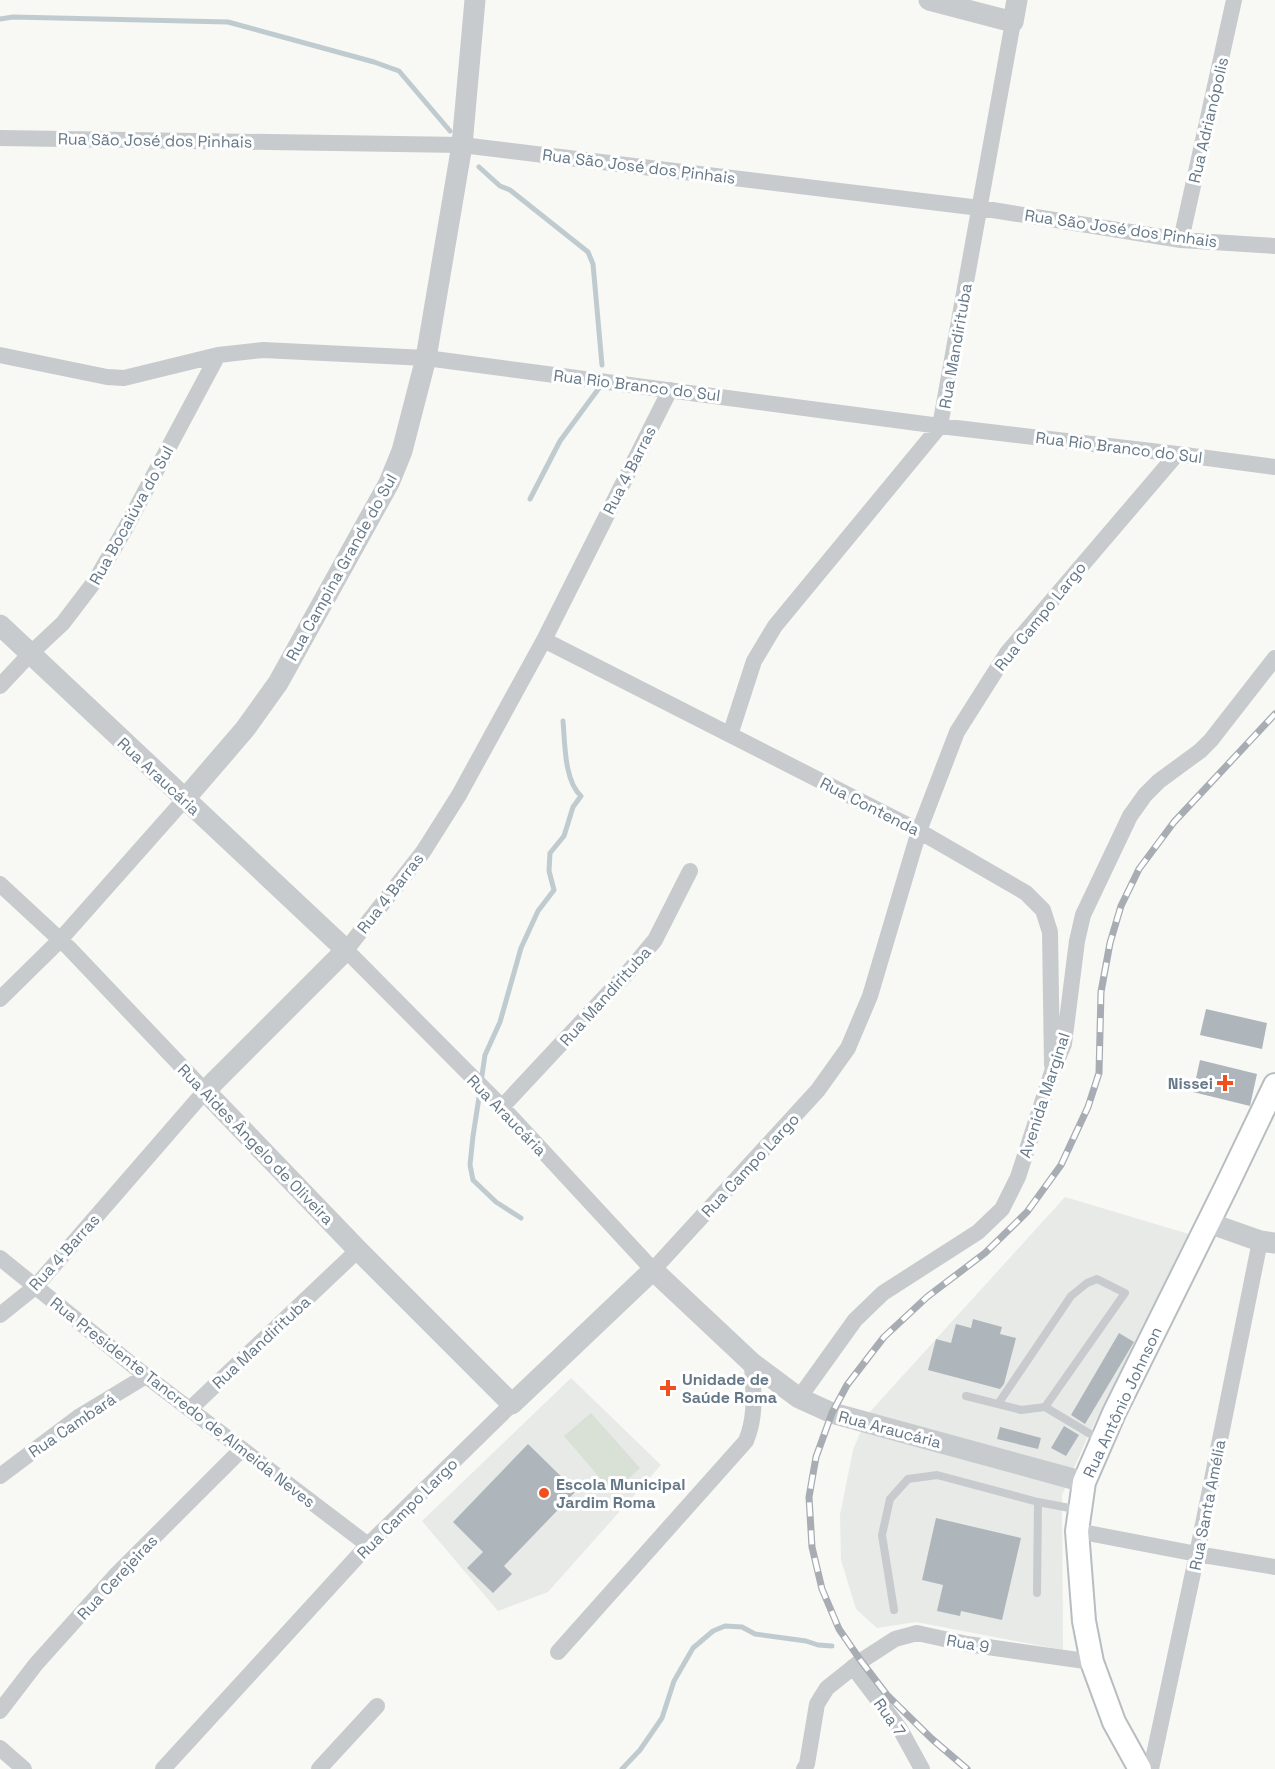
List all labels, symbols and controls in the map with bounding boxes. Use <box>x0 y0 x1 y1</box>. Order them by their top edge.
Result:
street label: Rua Adrianópolis <box>1184 55 1233 185</box>
street label: Rua São José dos Pinhais <box>58 128 252 153</box>
street label: Rua São José dos Pinhais <box>541 144 737 189</box>
street label: Rua São José dos Pinhais <box>1023 205 1219 252</box>
street label: Rua Mandirituba <box>934 282 977 410</box>
street label: Rua Rio Branco do Sul <box>552 365 722 406</box>
street label: Rua 4 Barras <box>598 422 661 518</box>
street label: Rua Rio Branco do Sul <box>1034 427 1204 468</box>
street label: Rua Bocaiúva do Sul <box>85 442 178 588</box>
street label: Rua Campina Grande do Sul <box>281 470 402 665</box>
street label: Rua Campo Largo <box>990 557 1091 675</box>
street label: Rua Araucária <box>113 733 204 820</box>
street label: Rua Contenda <box>817 772 923 841</box>
street label: Rua 4 Barras <box>352 849 428 938</box>
street label: Rua Mandirituba <box>555 942 656 1051</box>
street label: Avenida Marginal <box>1014 1030 1075 1161</box>
street label: Rua Aides Ângelo de Oliveira <box>173 1059 338 1229</box>
street label: Rua Araucária <box>462 1070 551 1161</box>
place label: Nissei <box>1168 1073 1213 1094</box>
marker: Nissei <box>1218 1076 1232 1090</box>
street label: Rua Campo Largo <box>697 1109 804 1222</box>
street label: Rua 4 Barras <box>24 1209 104 1295</box>
street label: Rua Mandirituba <box>208 1291 315 1393</box>
street label: Rua Presidente Tancredo de Almeida Neves <box>46 1292 319 1512</box>
street label: Rua Antônio Johnson <box>1078 1323 1167 1481</box>
place label: Unidade de Saúde Roma <box>682 1369 777 1408</box>
marker: Unidade de Saúde Roma <box>659 1379 677 1397</box>
street label: Rua Cambará <box>25 1388 120 1462</box>
street label: Rua Araucária <box>836 1406 944 1453</box>
street label: Rua Santa Amélia <box>1185 1438 1230 1572</box>
street label: Rua Campo Largo <box>352 1453 462 1563</box>
place label: Escola Municipal Jardim Roma <box>556 1474 685 1513</box>
marker: Escola Municipal Jardim Roma <box>537 1486 551 1500</box>
street label: Rua Cerejeiras <box>73 1530 162 1624</box>
street label: Rua 9 <box>945 1629 991 1658</box>
street label: Rua 7 <box>869 1694 910 1741</box>

